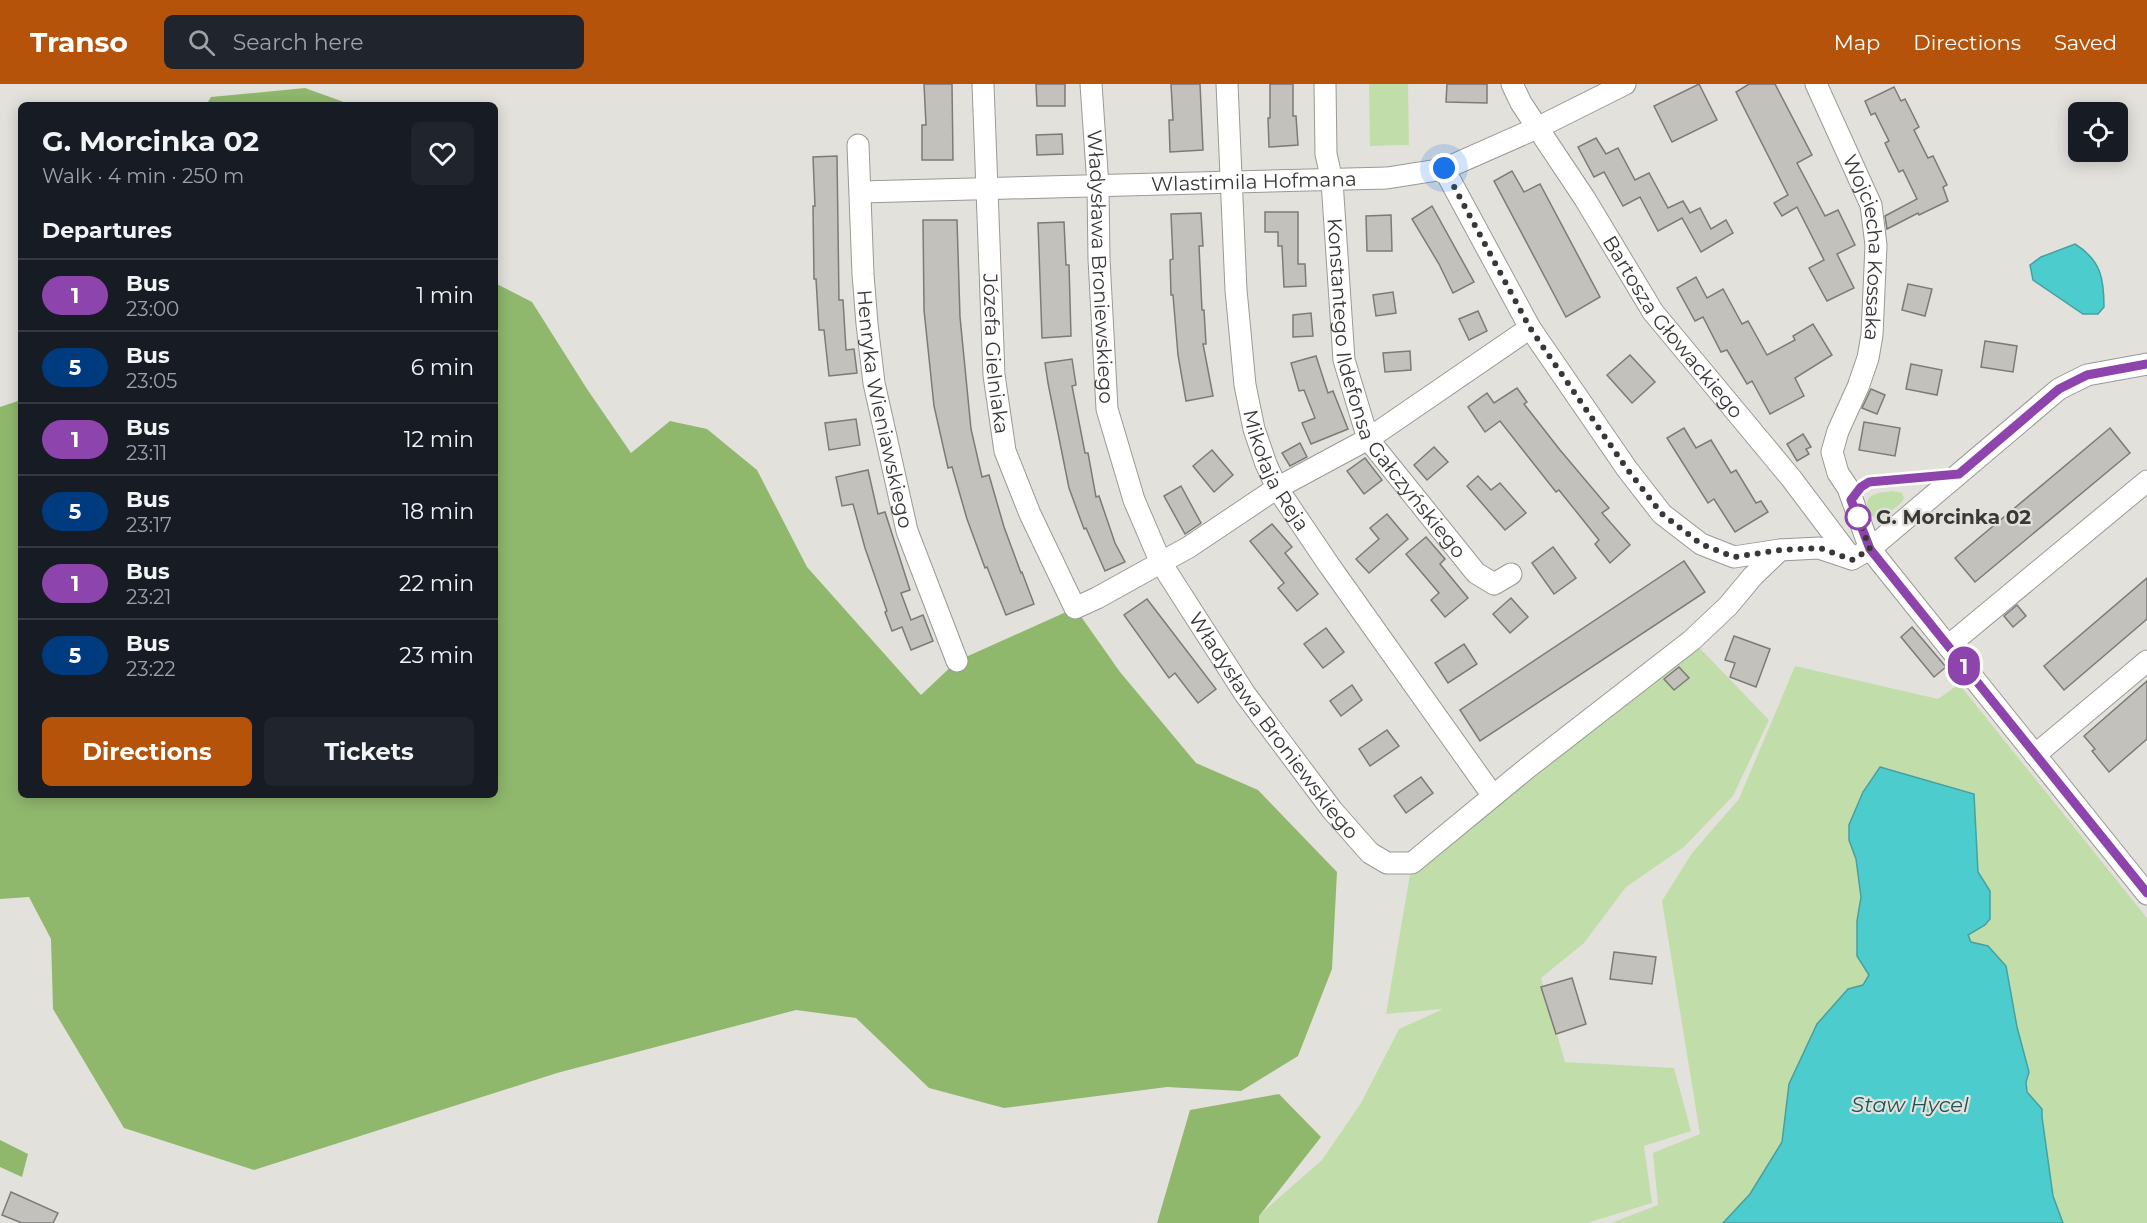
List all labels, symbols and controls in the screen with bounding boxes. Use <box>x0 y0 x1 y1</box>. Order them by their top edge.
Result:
search box <box>164 15 584 69</box>
text: Transo <box>30 25 128 59</box>
icon: search <box>185 26 218 59</box>
text: Search here <box>233 29 364 56</box>
text: Map <box>1834 30 1880 55</box>
text: Directions <box>1913 30 2021 55</box>
text: Saved <box>2054 30 2117 55</box>
map controls <box>2068 102 2128 162</box>
button: locate <box>2068 102 2128 162</box>
button: heart <box>411 122 474 185</box>
text: G. Morcinka 02 <box>42 124 259 158</box>
street label: Władysława Broniewskiego <box>1082 129 1119 404</box>
street label: Wojciecha Kossaka <box>1838 151 1888 343</box>
your location <box>1429 153 1459 183</box>
text: Walk · 4 min · 250 m <box>42 164 244 188</box>
street label: Wlastimila Hofmana <box>1151 167 1357 196</box>
text: Departures <box>42 217 172 244</box>
street label: Konstantego Ildefonsa Gałczyńskiego <box>1323 217 1471 563</box>
street label: Bartosza Głowackiego <box>1598 231 1748 423</box>
text: Bus <box>126 270 170 297</box>
street label: Józefa Gielniaka <box>978 272 1014 435</box>
text: 1 min <box>416 282 474 309</box>
text: 1 <box>71 283 79 308</box>
street label: Henryka Wieniawskiego <box>852 289 918 531</box>
text: 23:00 <box>126 297 179 321</box>
text: Bus <box>126 342 170 369</box>
text: 6 min <box>411 354 474 381</box>
text: 5 <box>69 355 81 380</box>
text: 23:05 <box>126 369 177 393</box>
street label: Mikołaja Reja <box>1238 407 1314 535</box>
text: Bus <box>126 414 170 441</box>
text: 12 min <box>404 426 474 453</box>
text: 1 <box>71 427 79 452</box>
text: 23:11 <box>126 441 167 465</box>
text: Bus <box>126 486 170 513</box>
text: 18 min <box>402 498 474 525</box>
text: 5 <box>69 499 81 524</box>
marker: G. Morcinka 02 <box>1845 504 1871 530</box>
place label: G. Morcinka 02 <box>1876 505 2031 529</box>
text: 23:17 <box>126 513 172 537</box>
text: Bus <box>126 558 170 585</box>
text: 22 min <box>399 570 474 597</box>
text: 1 <box>71 571 79 596</box>
text: 23:21 <box>126 585 171 609</box>
street label: Władysława Broniewskiego <box>1184 608 1364 844</box>
text: Bus <box>126 630 170 657</box>
text: 23 min <box>399 642 474 669</box>
text: 5 <box>69 643 81 668</box>
line badge: 1 <box>1944 646 1984 686</box>
text: 1 <box>1960 654 1968 679</box>
text: 23:22 <box>126 657 176 681</box>
button: Directions <box>42 717 252 786</box>
button: Tickets <box>264 717 474 786</box>
water label: Staw Hycel <box>1851 1092 1969 1117</box>

